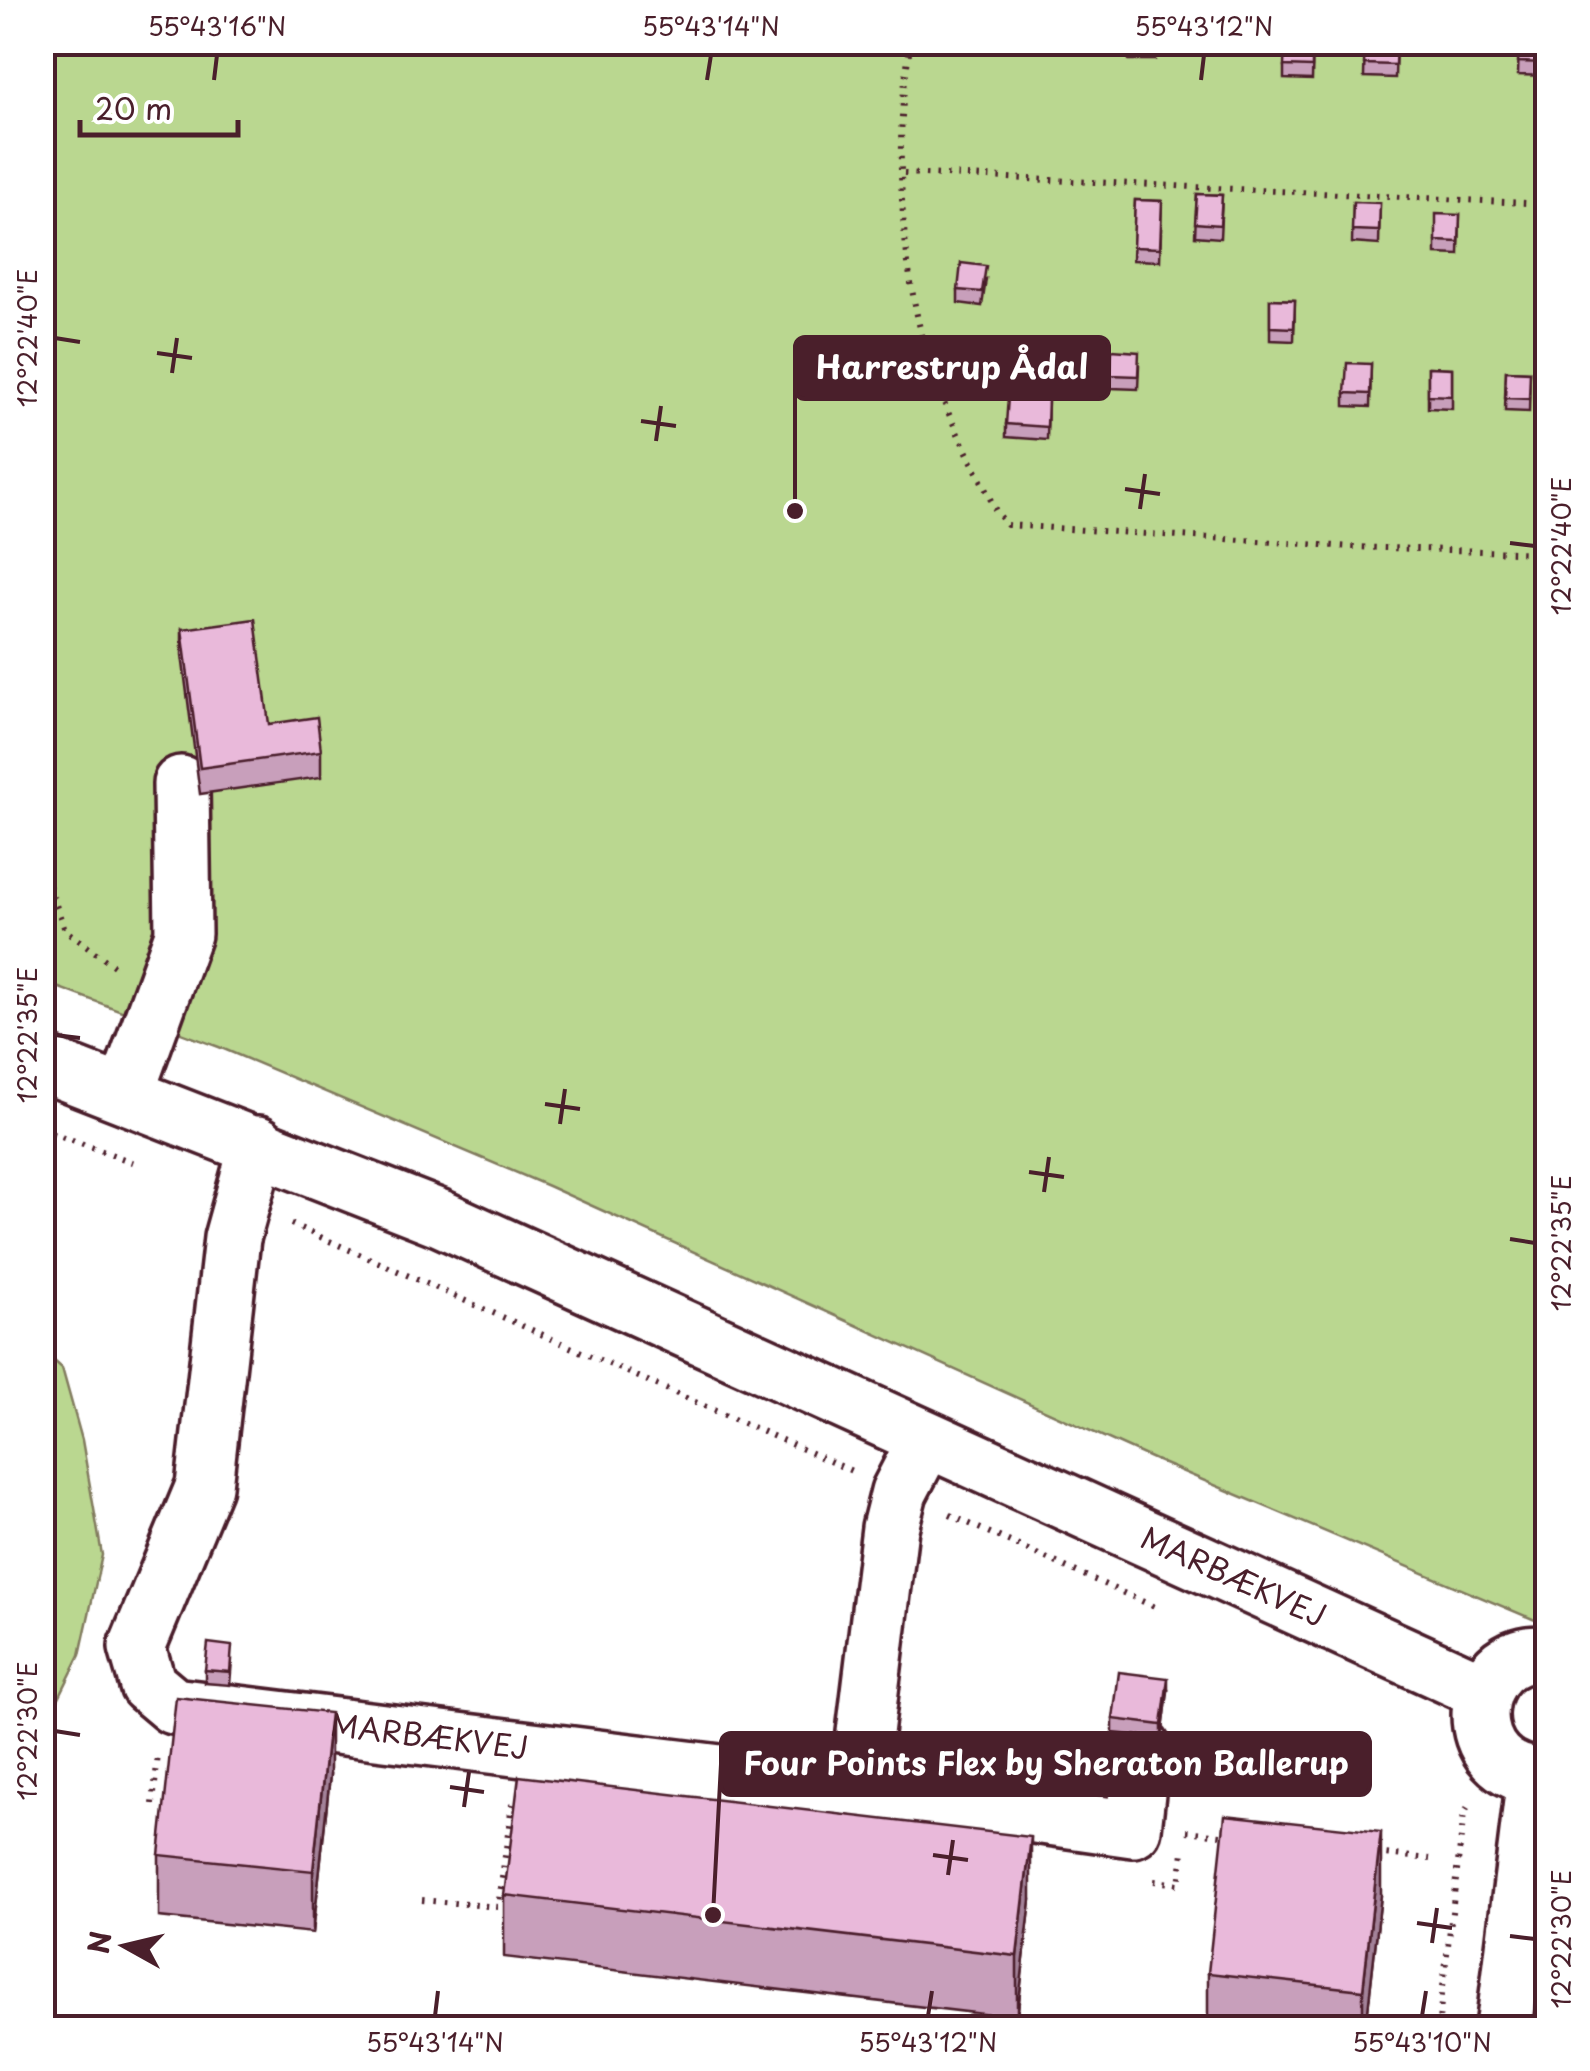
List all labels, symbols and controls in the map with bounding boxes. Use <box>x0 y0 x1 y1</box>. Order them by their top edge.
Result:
text: 55°43'16"N <box>148 7 286 45</box>
text: 55°43'14"N <box>642 7 780 45</box>
text: 55°43'12"N <box>1135 7 1273 45</box>
scale bar <box>80 75 238 137</box>
text: 20 m <box>95 85 172 130</box>
text: 12°22'40"E <box>8 269 46 407</box>
callout: Harrestrup Ådal <box>795 337 1109 399</box>
text: Harrestrup Ådal <box>816 342 1088 390</box>
text: 12°22'40"E <box>1542 477 1580 615</box>
text: 12°22'35"E <box>8 967 46 1103</box>
text: 12°22'35"E <box>1542 1175 1580 1311</box>
street label: MARBÆKVEJ <box>1134 1514 1334 1637</box>
text: 12°22'30"E <box>8 1661 46 1801</box>
street label: MARBÆKVEJ <box>328 1701 531 1769</box>
callout: Four Points Flex by Sheraton Ballerup <box>721 1733 1370 1795</box>
text: Four Points Flex by Sheraton Ballerup <box>743 1738 1349 1786</box>
text: 12°22'30"E <box>1542 1869 1580 2009</box>
north arrow <box>75 1896 175 1996</box>
text: N <box>76 1928 122 1956</box>
text: 55°43'14"N <box>366 2023 504 2061</box>
text: 55°43'12"N <box>859 2023 997 2061</box>
text: 55°43'10"N <box>1352 2023 1492 2061</box>

